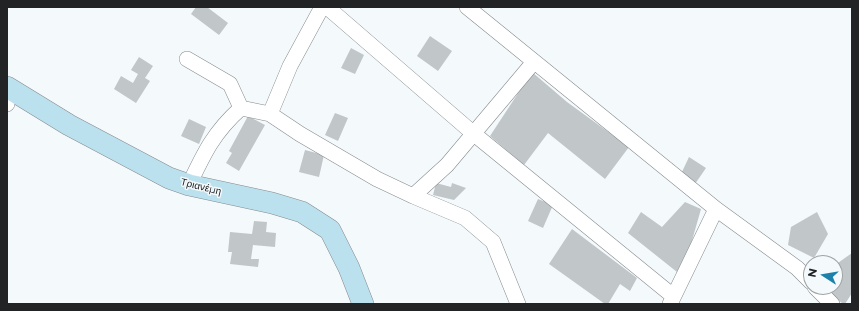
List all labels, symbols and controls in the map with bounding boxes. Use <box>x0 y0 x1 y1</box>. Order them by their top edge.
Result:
street label: Τριανέμη <box>179 176 223 198</box>
north arrow <box>803 255 843 295</box>
text: N <box>804 267 820 279</box>

